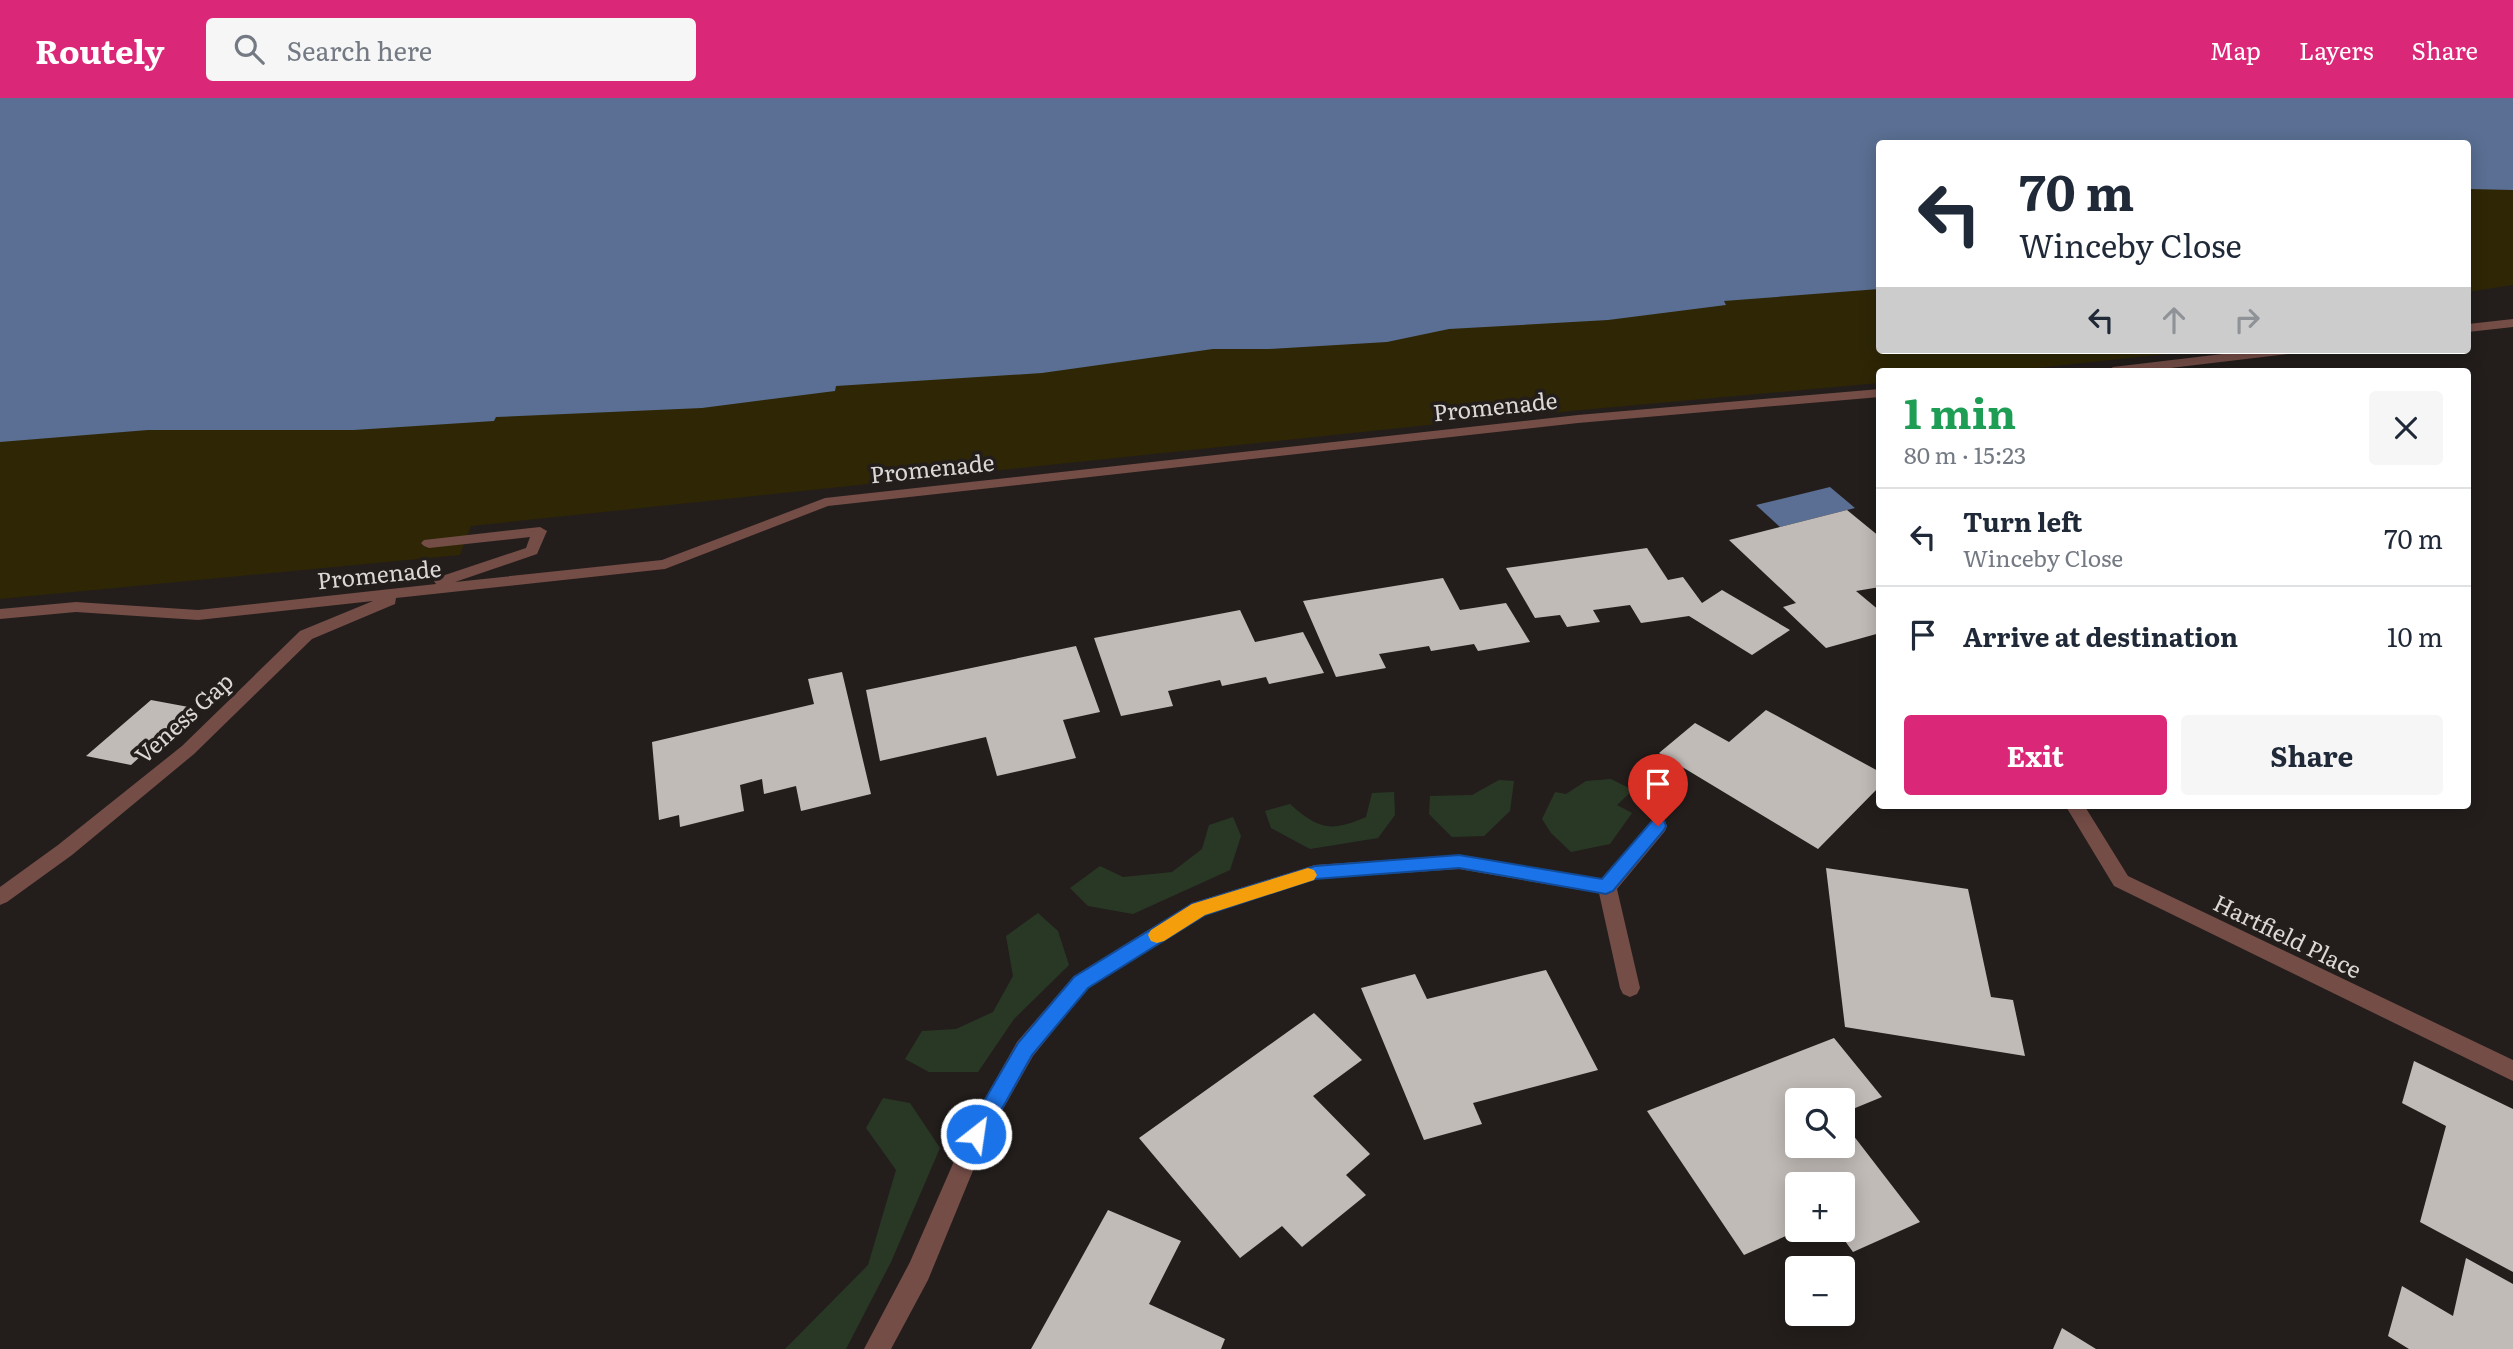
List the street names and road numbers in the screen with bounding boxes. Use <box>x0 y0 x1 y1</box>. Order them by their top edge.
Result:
street label: Promenade <box>1431 382 1559 428</box>
street label: Promenade <box>868 444 996 490</box>
street label: Promenade <box>315 550 443 596</box>
street label: Veness Gap <box>126 664 240 770</box>
street label: Hartfield Place <box>2208 884 2368 986</box>

